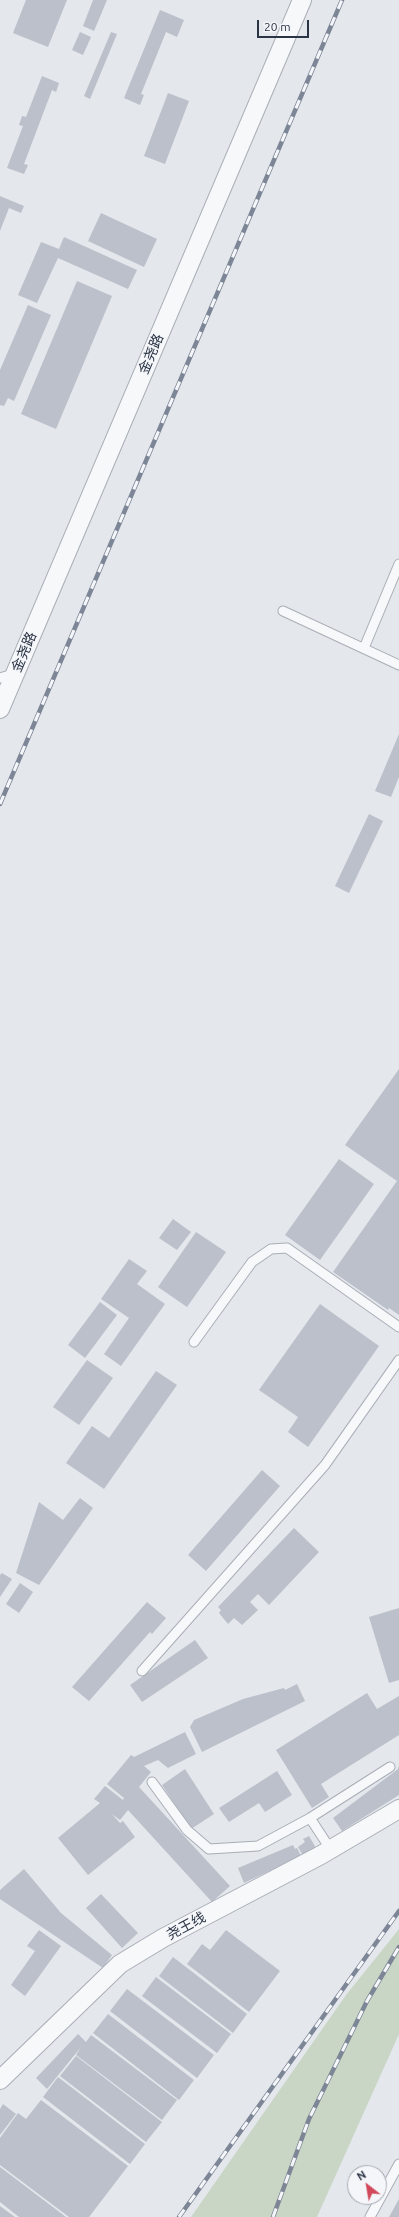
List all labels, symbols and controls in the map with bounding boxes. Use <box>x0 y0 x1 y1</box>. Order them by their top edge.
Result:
scale bar <box>259 12 311 38</box>
text: 20 m <box>264 20 291 33</box>
street label: 金尧路 <box>135 331 167 377</box>
street label: 金尧路 <box>8 629 40 675</box>
street label: 尧王线 <box>164 1909 208 1943</box>
north arrow <box>347 2165 387 2205</box>
text: N <box>355 2168 368 2183</box>

